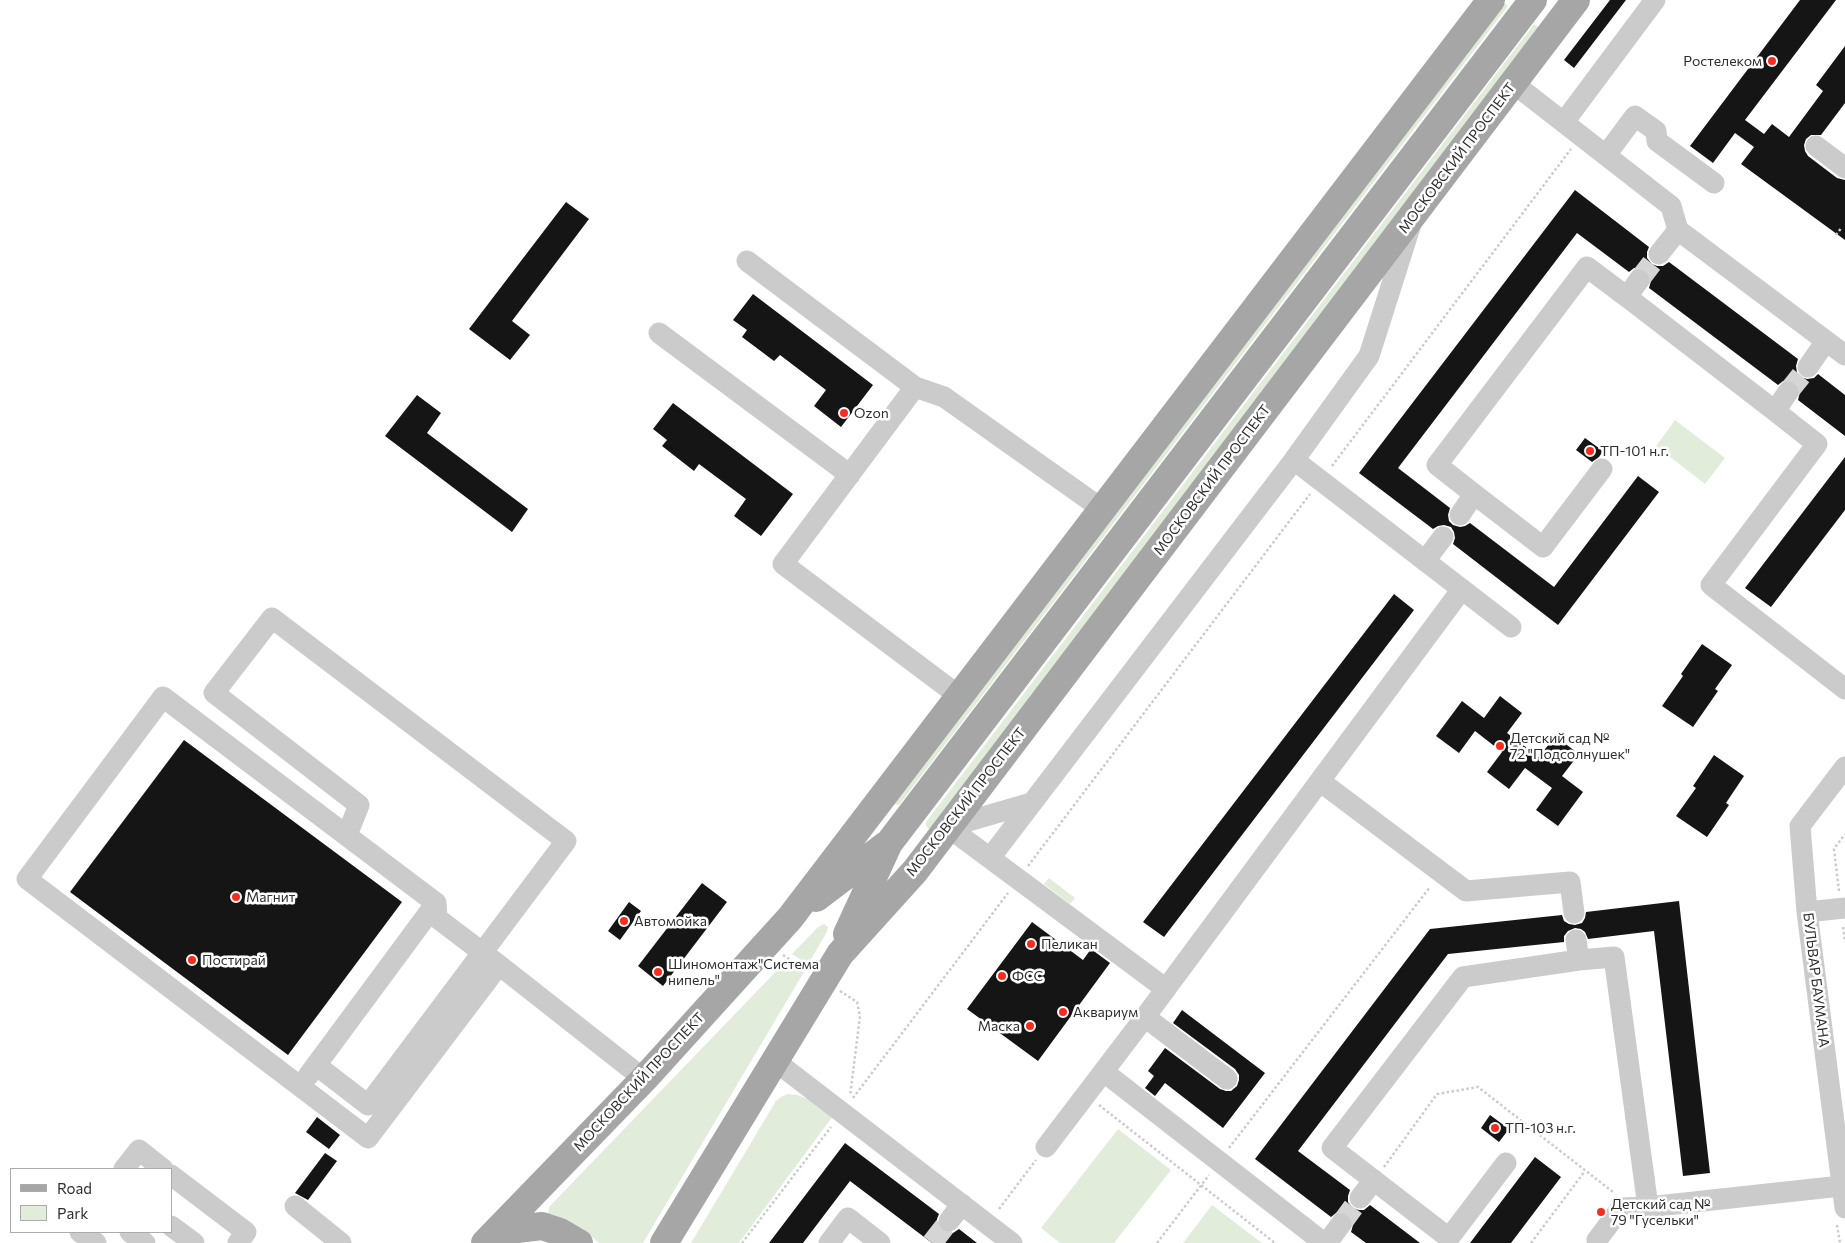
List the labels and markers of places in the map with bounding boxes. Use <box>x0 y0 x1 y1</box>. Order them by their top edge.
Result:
place label: Ростелеком <box>1683 53 1762 69</box>
marker: Ростелеком <box>1766 55 1778 67</box>
place label: Ozon <box>854 405 889 421</box>
marker: Ozon <box>838 407 850 419</box>
place label: ТП-101 н.г. <box>1600 443 1669 459</box>
marker: ТП-101 н.г. <box>1584 445 1596 457</box>
place label: Детский сад № 72 "Подсолнушек" <box>1510 730 1630 762</box>
marker: Детский сад № 72 "Подсолнушек" <box>1494 740 1506 752</box>
place label: Магнит <box>246 889 295 905</box>
marker: Магнит <box>230 891 242 903</box>
place label: Автомойка <box>634 913 707 929</box>
marker: Автомойка <box>618 915 630 927</box>
place label: Пеликан <box>1041 936 1098 952</box>
marker: Пеликан <box>1025 938 1037 950</box>
place label: Постирай <box>202 952 266 968</box>
marker: Постирай <box>186 954 198 966</box>
place label: Шиномонтаж"Система нипель" <box>668 956 819 989</box>
marker: Шиномонтаж"Система нипель" <box>652 966 664 978</box>
place label: ФСС <box>1012 968 1043 984</box>
marker: ФСС <box>996 970 1008 982</box>
place label: Аквариум <box>1073 1004 1138 1020</box>
marker: Аквариум <box>1057 1006 1069 1018</box>
place label: Маска <box>978 1018 1020 1034</box>
marker: Маска <box>1024 1020 1036 1032</box>
place label: ТП-103 н.г. <box>1505 1120 1576 1136</box>
marker: ТП-103 н.г. <box>1489 1122 1501 1134</box>
place label: Детский сад № 79 "Гусельки" <box>1611 1196 1710 1228</box>
marker: Детский сад № 79 "Гусельки" <box>1595 1206 1607 1218</box>

